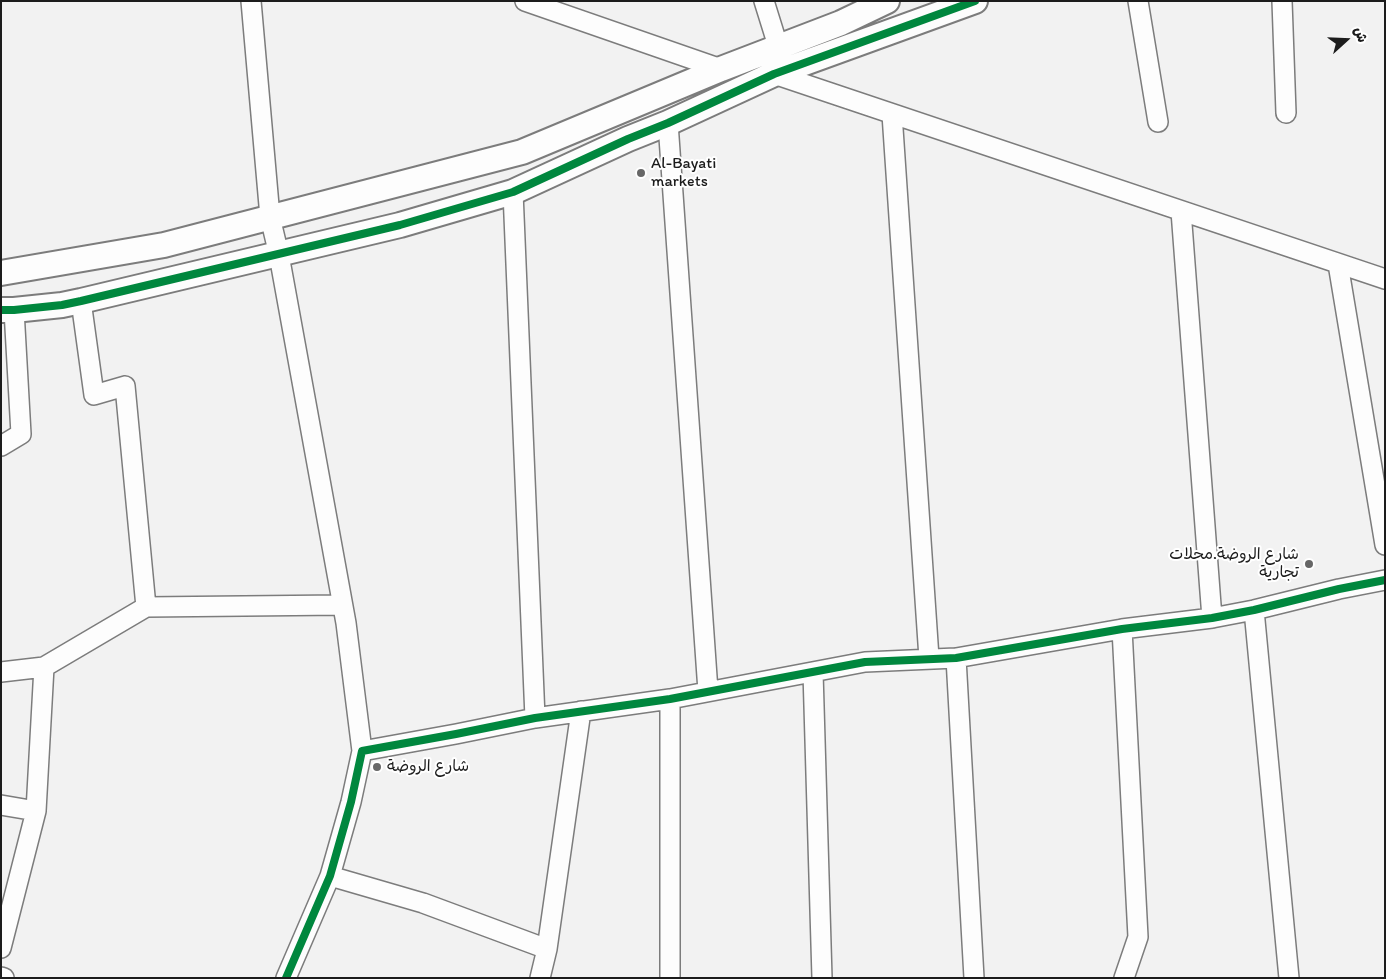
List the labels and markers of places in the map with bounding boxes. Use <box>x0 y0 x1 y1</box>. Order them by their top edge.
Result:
place label: Al-Bayati markets <box>651 154 716 192</box>
marker: Al-Bayati markets <box>635 167 647 179</box>
place label: شارع الروضة.محلات تجارية <box>1169 545 1299 583</box>
marker: شارع الروضة.محلات تجارية <box>1303 558 1315 570</box>
place label: شارع الروضة <box>387 757 469 777</box>
marker: شارع الروضة <box>371 761 383 773</box>

